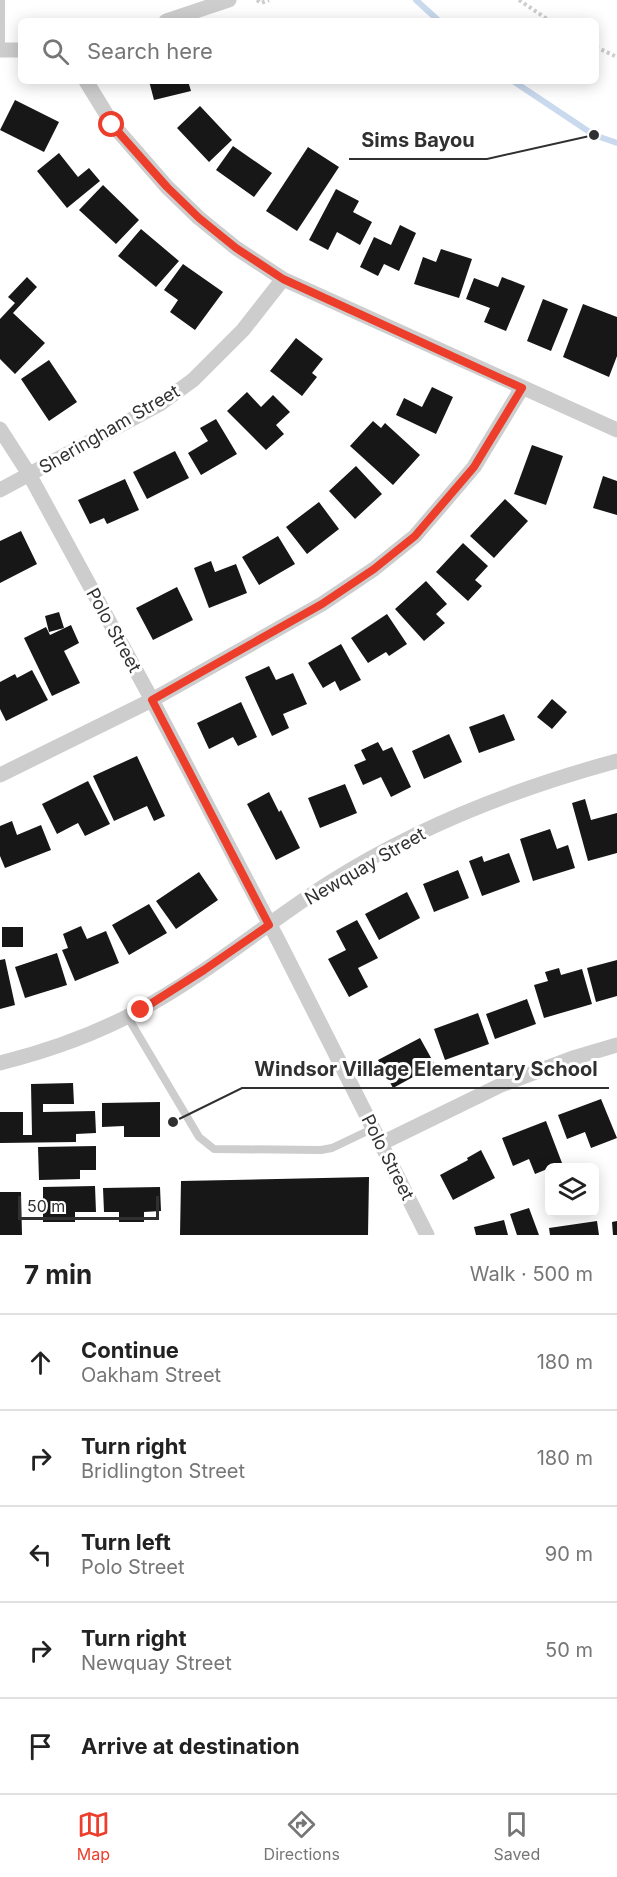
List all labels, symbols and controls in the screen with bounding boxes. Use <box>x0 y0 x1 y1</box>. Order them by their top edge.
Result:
search box <box>18 18 599 84</box>
icon: search <box>39 35 72 68</box>
text: Search here <box>87 38 213 64</box>
route start <box>98 111 124 137</box>
callout: Sims Bayou <box>349 121 487 159</box>
text: Sims Bayou <box>361 128 475 152</box>
street label: Sheringham Street <box>35 380 183 478</box>
street label: Polo Street <box>82 584 146 676</box>
street label: Newquay Street <box>301 823 429 909</box>
route end <box>127 996 153 1022</box>
callout: Windsor Village Elementary School <box>242 1050 609 1088</box>
text: Windsor Village Elementary School <box>254 1057 598 1081</box>
street label: Polo Street <box>357 1111 419 1203</box>
map controls <box>545 1163 599 1217</box>
button: layers <box>545 1163 599 1217</box>
scale bar <box>18 1193 159 1220</box>
text: 50 m <box>27 1196 65 1216</box>
text: 7 min <box>24 1259 92 1290</box>
text: Walk · 500 m <box>470 1262 593 1286</box>
text: Continue <box>81 1337 179 1363</box>
icon: ahead <box>24 1346 57 1379</box>
text: 180 m <box>537 1350 593 1374</box>
text: Oakham Street <box>81 1363 221 1387</box>
text: Turn right <box>81 1433 187 1459</box>
icon: right <box>24 1442 57 1475</box>
text: 180 m <box>537 1446 593 1470</box>
text: Bridlington Street <box>81 1459 245 1483</box>
text: Turn left <box>81 1529 171 1555</box>
icon: left <box>24 1538 57 1571</box>
text: 90 m <box>545 1542 593 1566</box>
text: Polo Street <box>81 1555 185 1579</box>
text: Turn right <box>81 1625 187 1651</box>
icon: right <box>24 1634 57 1667</box>
text: 50 m <box>545 1638 593 1662</box>
text: Newquay Street <box>81 1651 232 1675</box>
icon: arrive <box>24 1730 57 1763</box>
text: Arrive at destination <box>81 1733 300 1759</box>
tab: Map <box>77 1808 110 1864</box>
tab: Directions <box>264 1808 340 1864</box>
tab: Saved <box>493 1808 540 1864</box>

